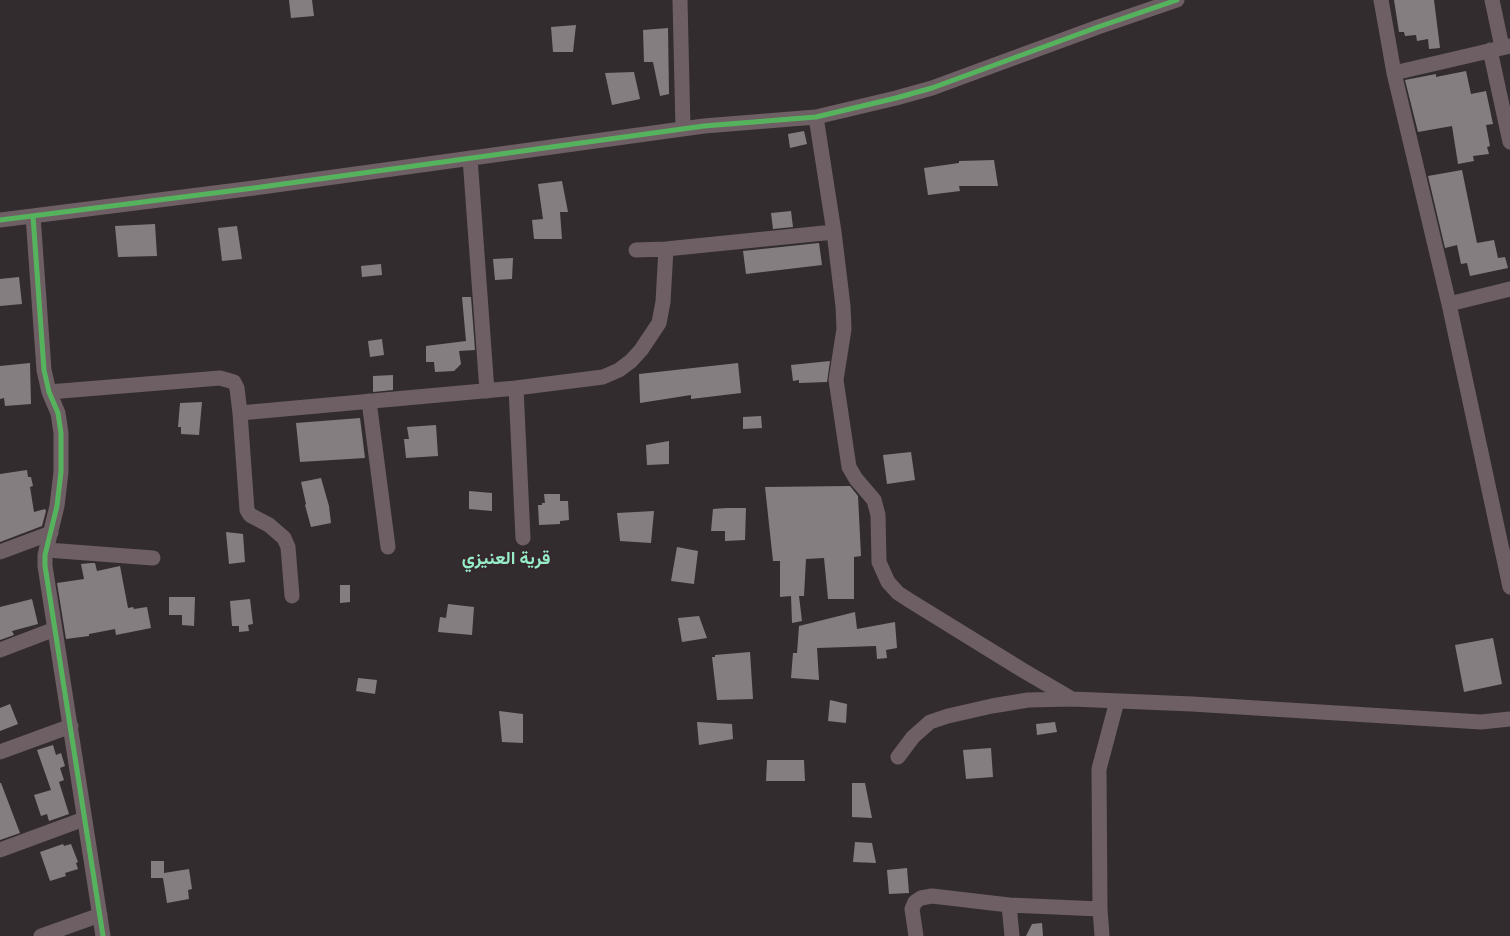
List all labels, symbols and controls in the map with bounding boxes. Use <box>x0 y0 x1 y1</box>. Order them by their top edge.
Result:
district label: قرية العنيزي <box>462 547 550 569</box>

